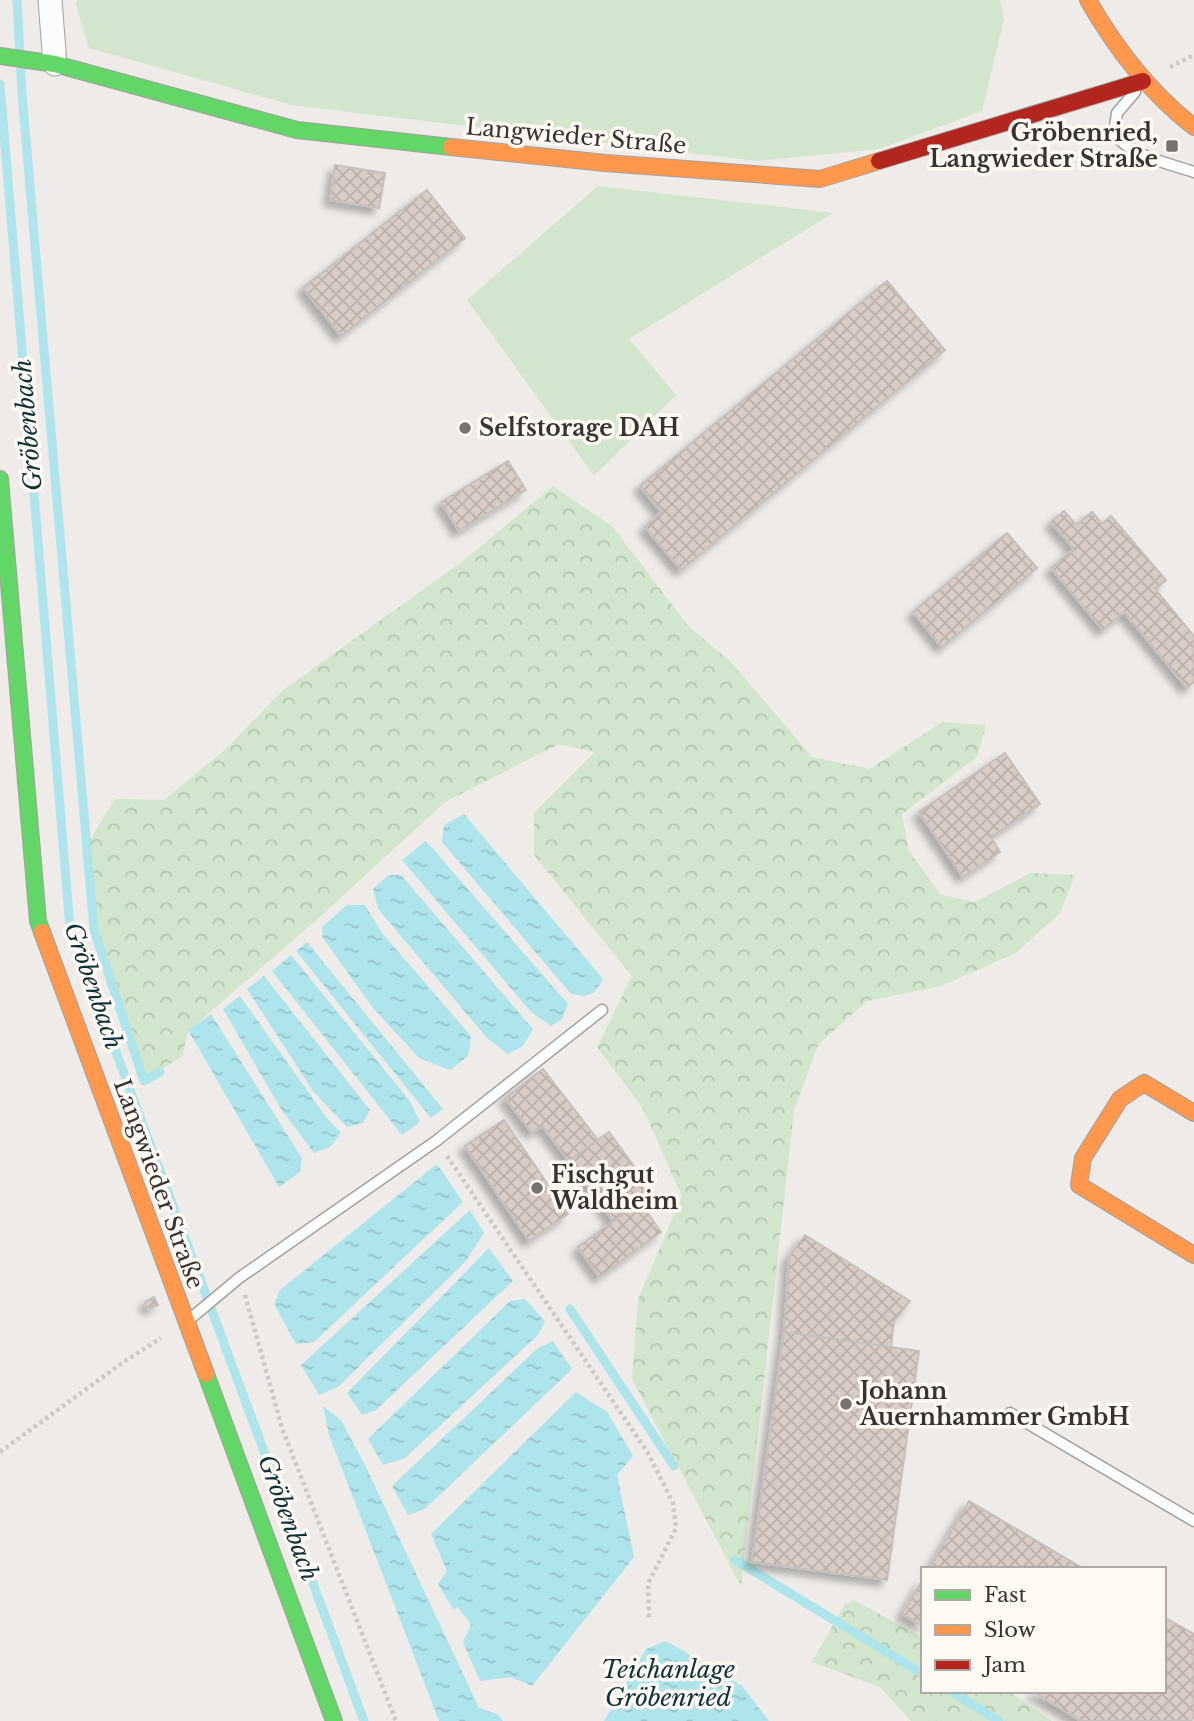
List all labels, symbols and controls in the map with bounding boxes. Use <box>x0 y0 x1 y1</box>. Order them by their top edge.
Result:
street label: Langwieder Straße <box>464 112 688 160</box>
place label: Gröbenried, Langwieder Straße <box>929 119 1158 173</box>
marker: Gröbenried, Langwieder Straße <box>1164 138 1180 154</box>
water label: Gröbenbach <box>7 358 48 492</box>
place label: Selfstorage DAH <box>479 414 680 442</box>
marker: Selfstorage DAH <box>457 420 473 436</box>
water label: Gröbenbach <box>58 919 129 1053</box>
street label: Langwieder Straße <box>108 1075 210 1293</box>
place label: Fischgut Waldheim <box>550 1161 679 1215</box>
marker: Fischgut Waldheim <box>529 1180 545 1196</box>
place label: Johann Auernhammer GmbH <box>856 1377 1129 1431</box>
marker: Johann Auernhammer GmbH <box>838 1396 854 1412</box>
water label: Gröbenbach <box>252 1451 325 1585</box>
legend <box>921 1567 1166 1693</box>
text: Fast <box>984 1582 1026 1608</box>
text: Slow <box>984 1617 1036 1643</box>
text: Jam <box>981 1652 1026 1678</box>
water label: Teichanlage Gröbenried <box>601 1655 735 1712</box>

